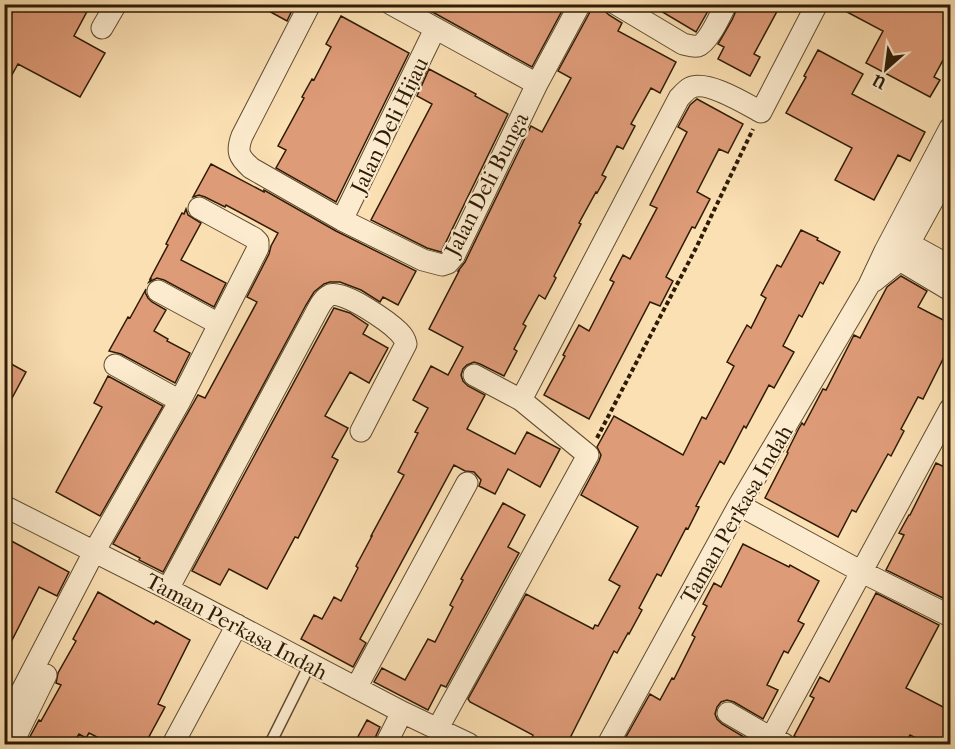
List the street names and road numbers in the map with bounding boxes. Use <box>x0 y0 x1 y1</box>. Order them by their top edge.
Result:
street label: Jalan Deli Hijau <box>345 52 434 200</box>
street label: Jalan Deli Bunga <box>439 107 535 263</box>
street label: Taman Perkasa Indah <box>675 420 799 609</box>
street label: Taman Perkasa Indah <box>141 568 332 686</box>

